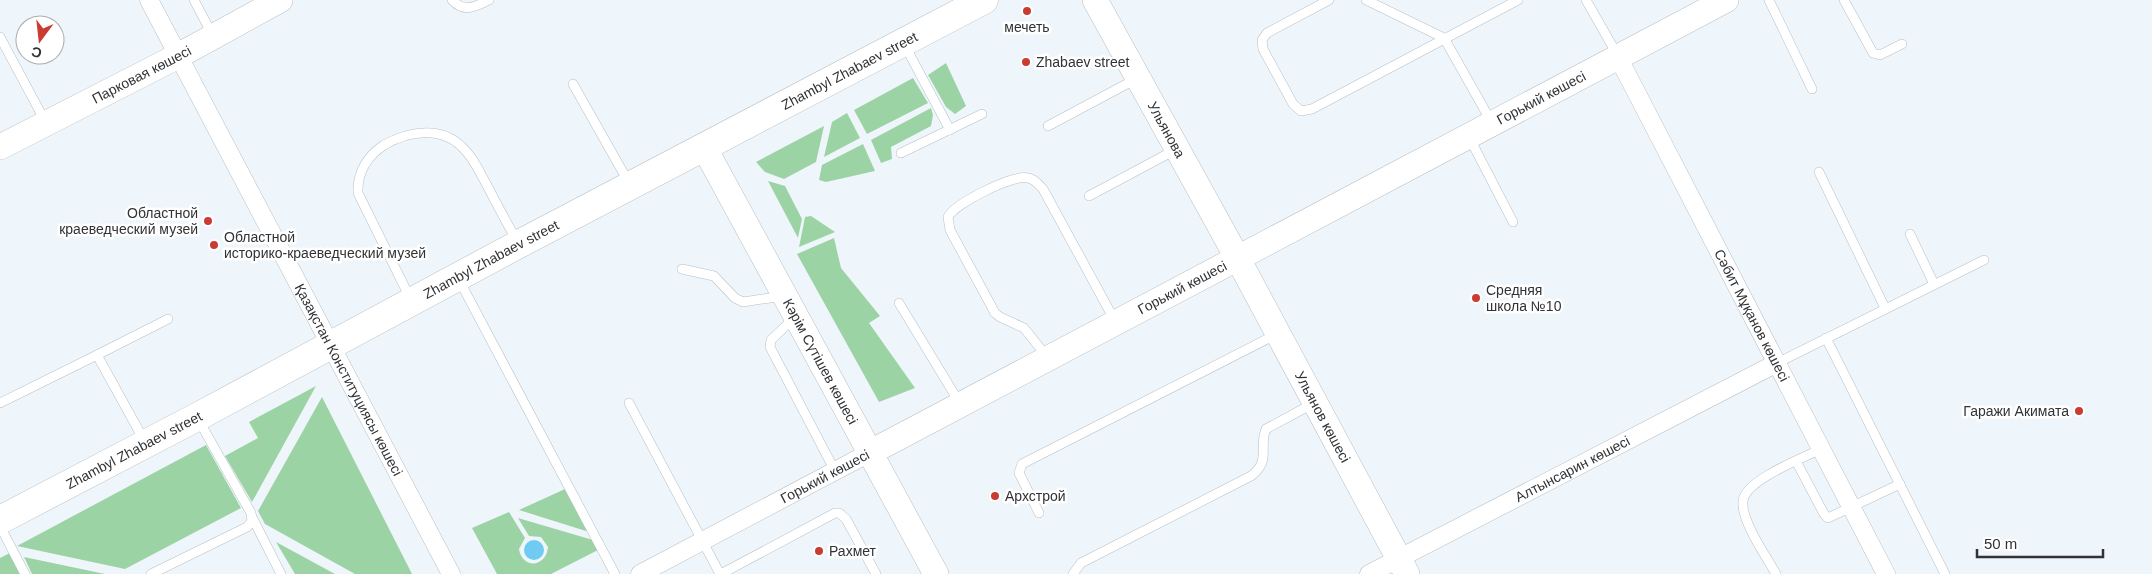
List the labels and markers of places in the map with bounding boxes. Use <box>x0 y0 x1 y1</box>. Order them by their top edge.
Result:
marker: мечеть <box>1021 5 1033 17</box>
place label: мечеть <box>1004 19 1050 35</box>
place label: Zhabaev street <box>1036 54 1129 70</box>
marker: Zhabaev street <box>1020 56 1032 68</box>
place label: Областной краеведческий музей <box>59 205 198 237</box>
marker: Областной краеведческий музей <box>202 215 214 227</box>
place label: Oбластной историко-краеведческий музей <box>224 229 426 261</box>
marker: Oбластной историко-краеведческий музей <box>208 239 220 251</box>
place label: Средняя школа №10 <box>1486 282 1562 314</box>
marker: Средняя школа №10 <box>1470 292 1482 304</box>
place label: Гаражи Акимата <box>1963 403 2069 419</box>
marker: Гаражи Акимата <box>2073 405 2085 417</box>
place label: Архстрой <box>1005 488 1066 504</box>
marker: Архстрой <box>989 490 1001 502</box>
place label: Рахмет <box>829 543 877 559</box>
marker: Рахмет <box>813 545 825 557</box>

